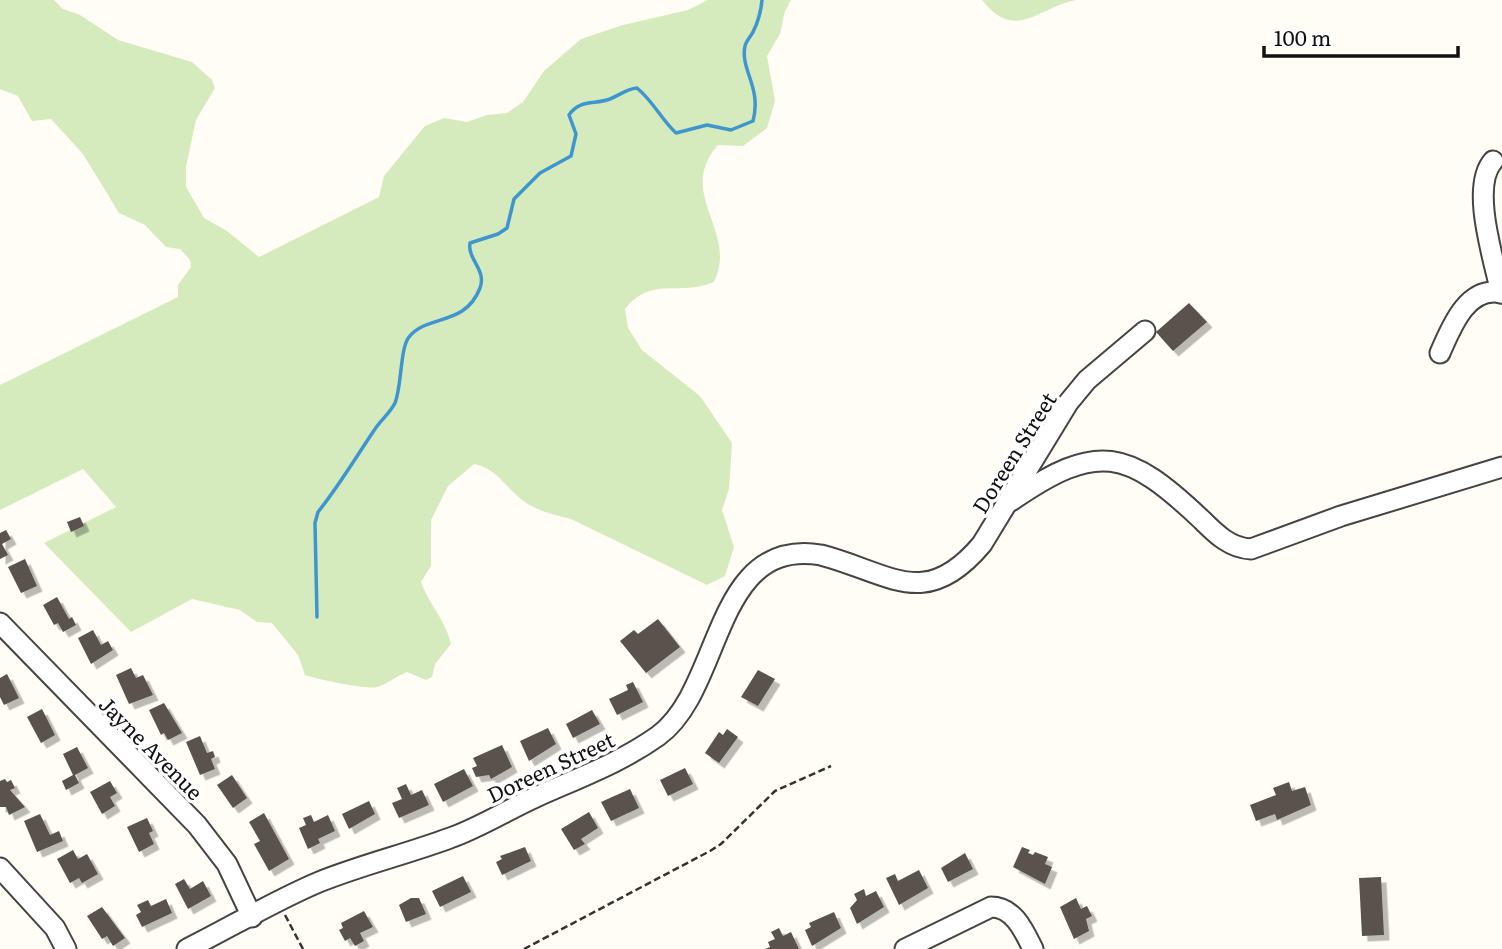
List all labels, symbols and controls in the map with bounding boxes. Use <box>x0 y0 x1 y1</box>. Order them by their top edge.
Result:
scale bar <box>1264 14 1458 58</box>
text: 100 m <box>1274 21 1331 52</box>
street label: Doreen Street <box>963 385 1063 519</box>
street label: Jayne Avenue <box>93 688 211 806</box>
street label: Doreen Street <box>481 723 619 809</box>

